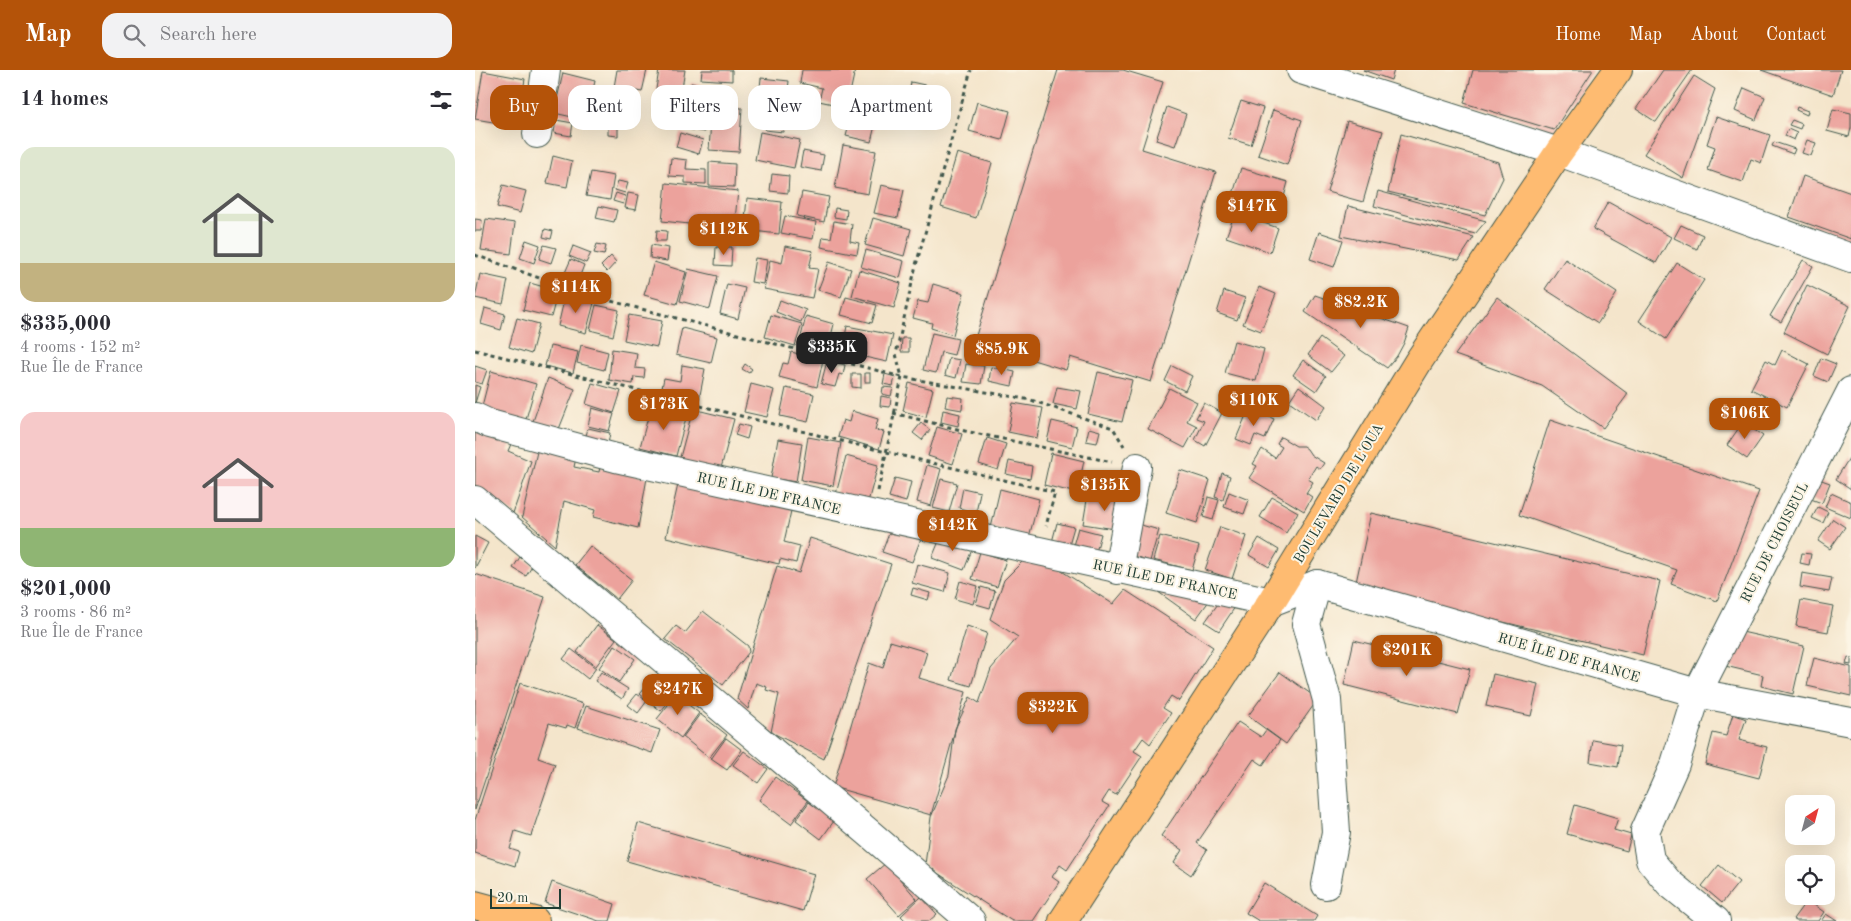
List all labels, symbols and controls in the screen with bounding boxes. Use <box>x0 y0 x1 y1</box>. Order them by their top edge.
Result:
search box <box>102 13 452 58</box>
icon: search <box>120 21 148 49</box>
text: Map <box>25 23 72 47</box>
text: Search here <box>160 26 257 45</box>
text: Home <box>1555 26 1601 44</box>
text: Map <box>1629 26 1662 44</box>
text: About <box>1690 26 1738 44</box>
text: Contact <box>1766 26 1826 44</box>
chip: Buy <box>490 85 558 130</box>
chip: Rent <box>568 85 641 130</box>
chip: Filters <box>651 85 738 130</box>
chip: New <box>748 85 821 130</box>
chip: Apartment <box>831 85 951 130</box>
icon: filters <box>427 86 455 114</box>
text: 14 homes <box>20 89 108 110</box>
icon: home <box>193 180 283 270</box>
pin: $147K <box>1217 190 1287 233</box>
text: $147K <box>1227 199 1277 215</box>
pin: $112K <box>689 214 759 256</box>
text: $112K <box>699 222 749 238</box>
pin: $114K <box>541 272 611 314</box>
text: $114K <box>551 280 601 296</box>
pin: $82.2K <box>1320 286 1402 329</box>
text: $82.2K <box>1334 295 1388 311</box>
text: $335,000 <box>20 314 111 335</box>
pin: $335K <box>797 332 867 374</box>
pin: $85.9K <box>961 334 1043 376</box>
text: 4 rooms · 152 m² <box>20 340 140 356</box>
text: $335K <box>807 340 857 356</box>
text: $85.9K <box>975 342 1029 358</box>
text: Rue Île de France <box>20 360 143 376</box>
pin: $110K <box>1219 384 1289 427</box>
pin: $173K <box>629 388 699 431</box>
text: $110K <box>1229 393 1279 409</box>
text: $173K <box>639 397 689 413</box>
pin: $106K <box>1710 398 1780 440</box>
text: $106K <box>1720 406 1770 422</box>
street label: BOULEVARD DE L'OUA <box>1292 421 1386 566</box>
icon: home <box>193 445 283 535</box>
street label: RUE ÎLE DE FRANCE <box>696 468 843 517</box>
pin: $135K <box>1070 470 1140 512</box>
text: $135K <box>1080 478 1130 494</box>
street label: RUE DE CHOISEUL <box>1738 480 1811 605</box>
pin: $142K <box>918 510 988 552</box>
text: $142K <box>928 518 978 534</box>
street label: RUE ÎLE DE FRANCE <box>1091 555 1239 602</box>
text: $201,000 <box>20 579 111 600</box>
text: 3 rooms · 86 m² <box>20 605 131 621</box>
text: Rue Île de France <box>20 625 143 641</box>
street label: RUE ÎLE DE FRANCE <box>1496 628 1642 685</box>
pin: $201K <box>1372 634 1442 677</box>
text: $201K <box>1382 643 1432 659</box>
pin: $247K <box>643 674 713 716</box>
text: $247K <box>653 682 703 698</box>
pin: $322K <box>1018 692 1088 734</box>
text: $322K <box>1028 700 1078 716</box>
north arrow <box>1785 795 1835 845</box>
map controls <box>1785 795 1835 905</box>
button: locate <box>1785 855 1835 905</box>
scale bar <box>490 886 561 909</box>
text: 20 m <box>497 891 528 905</box>

